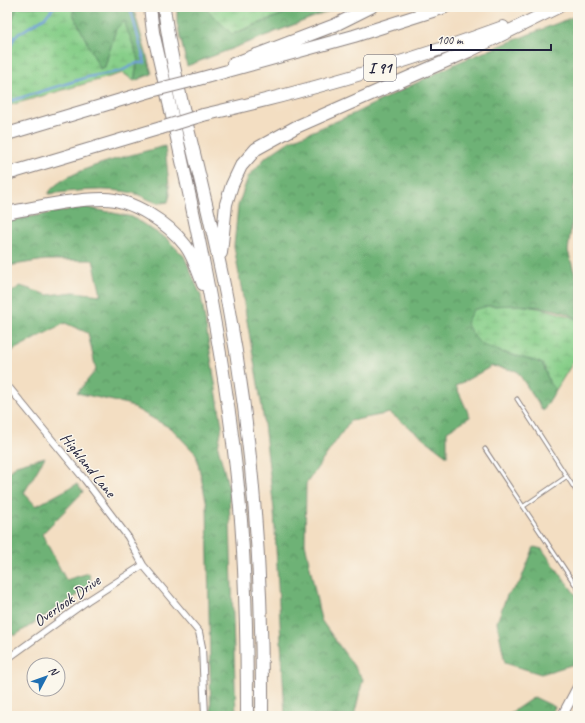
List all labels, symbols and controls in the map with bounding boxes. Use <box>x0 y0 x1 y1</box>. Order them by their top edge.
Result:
scale bar <box>431 26 551 52</box>
text: 100 m <box>437 32 464 48</box>
road number: I 91 <box>364 55 396 81</box>
street label: Highland Lane <box>56 429 121 503</box>
street label: Overlook Drive <box>30 570 106 631</box>
north arrow <box>26 657 66 697</box>
text: N <box>46 663 62 679</box>

